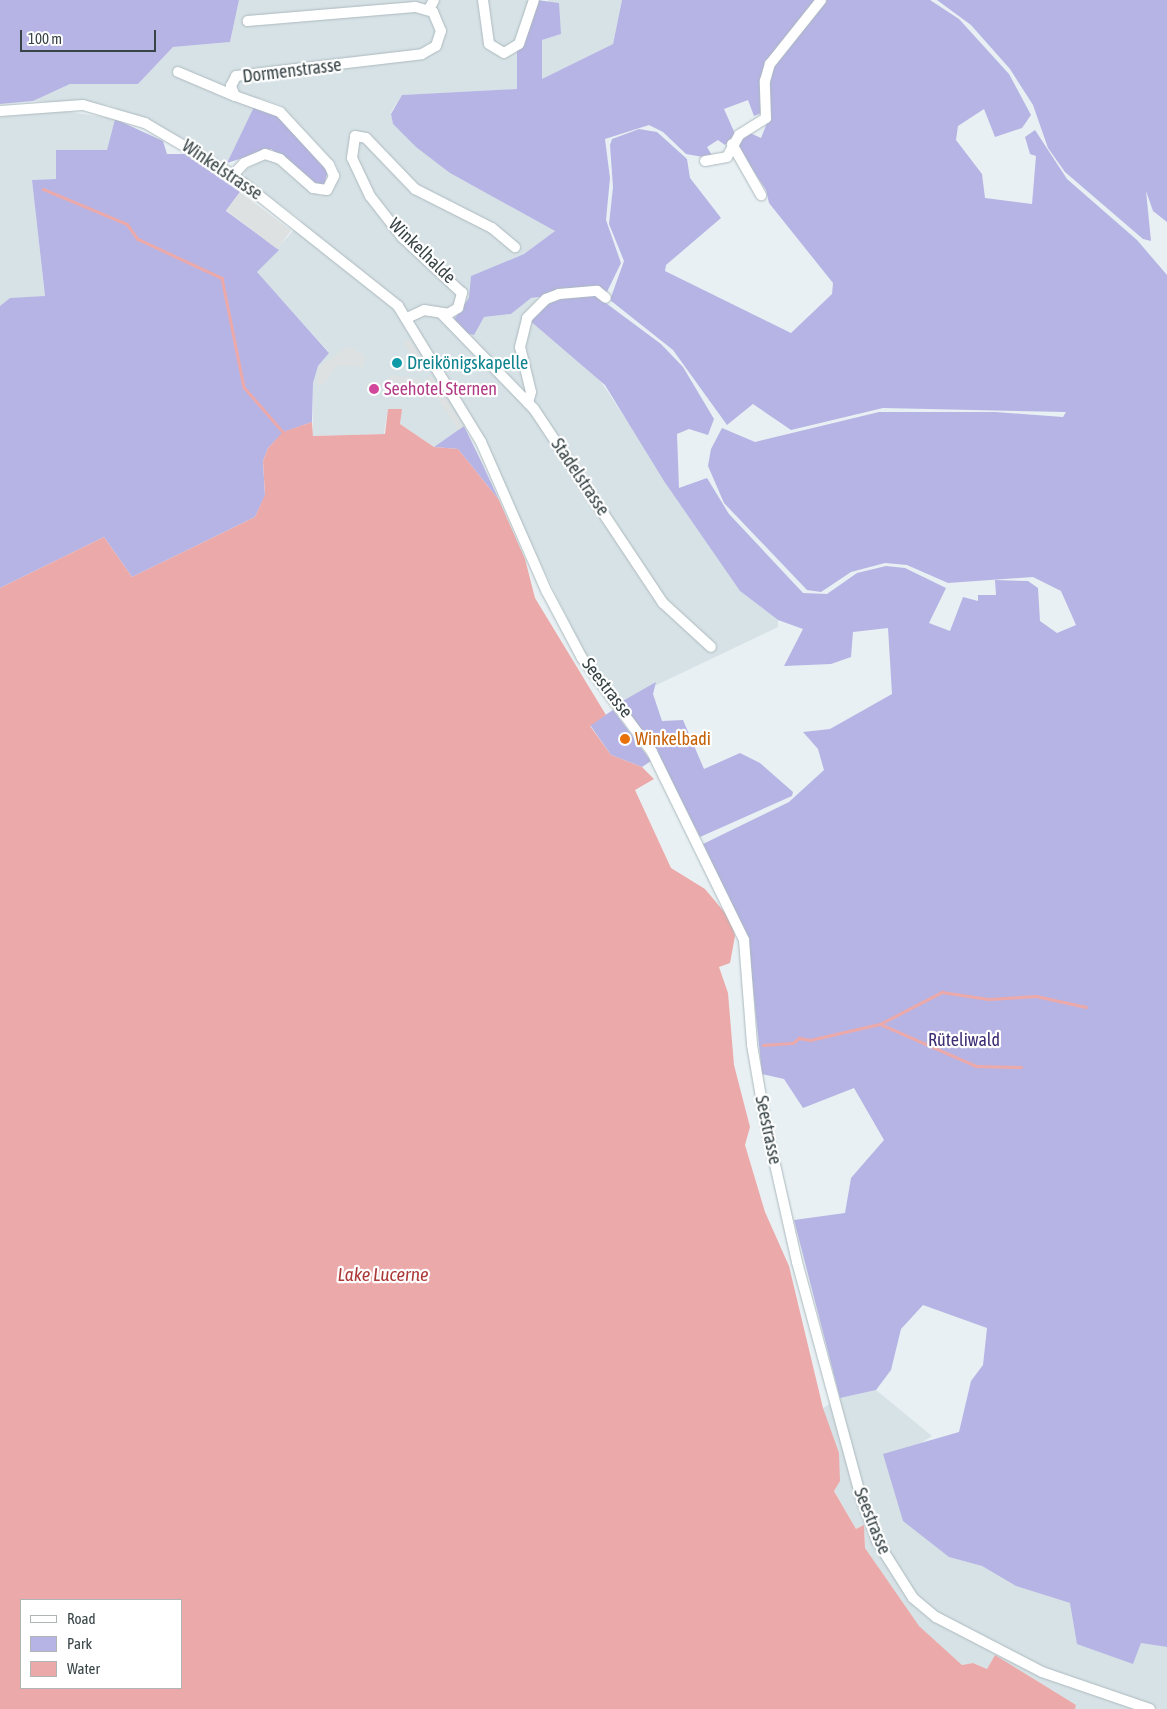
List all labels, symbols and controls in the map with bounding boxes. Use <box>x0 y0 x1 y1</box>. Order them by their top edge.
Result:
scale bar <box>22 20 159 52</box>
text: 100 m <box>28 30 62 47</box>
street label: Dormenstrasse <box>241 54 343 88</box>
street label: Winkelstrasse <box>178 135 266 205</box>
street label: Winkelhalde <box>384 214 460 288</box>
place label: Dreikönigskapelle <box>407 352 528 374</box>
marker: Dreikönigskapelle <box>391 357 403 369</box>
place label: Seehotel Sternen <box>384 378 497 400</box>
marker: Seehotel Sternen <box>368 383 380 395</box>
street label: Stadelstrasse <box>546 434 614 520</box>
street label: Seestrasse <box>577 654 637 722</box>
place label: Winkelbadi <box>635 728 711 750</box>
marker: Winkelbadi <box>619 733 631 745</box>
park label: Rüteliwald <box>928 1029 1000 1051</box>
street label: Seestrasse <box>750 1094 786 1166</box>
water label: Lake Lucerne <box>337 1264 429 1286</box>
street label: Seestrasse <box>849 1485 895 1557</box>
legend <box>20 1599 182 1689</box>
text: Road <box>67 1610 96 1627</box>
text: Park <box>67 1635 92 1652</box>
text: Water <box>67 1660 100 1677</box>

